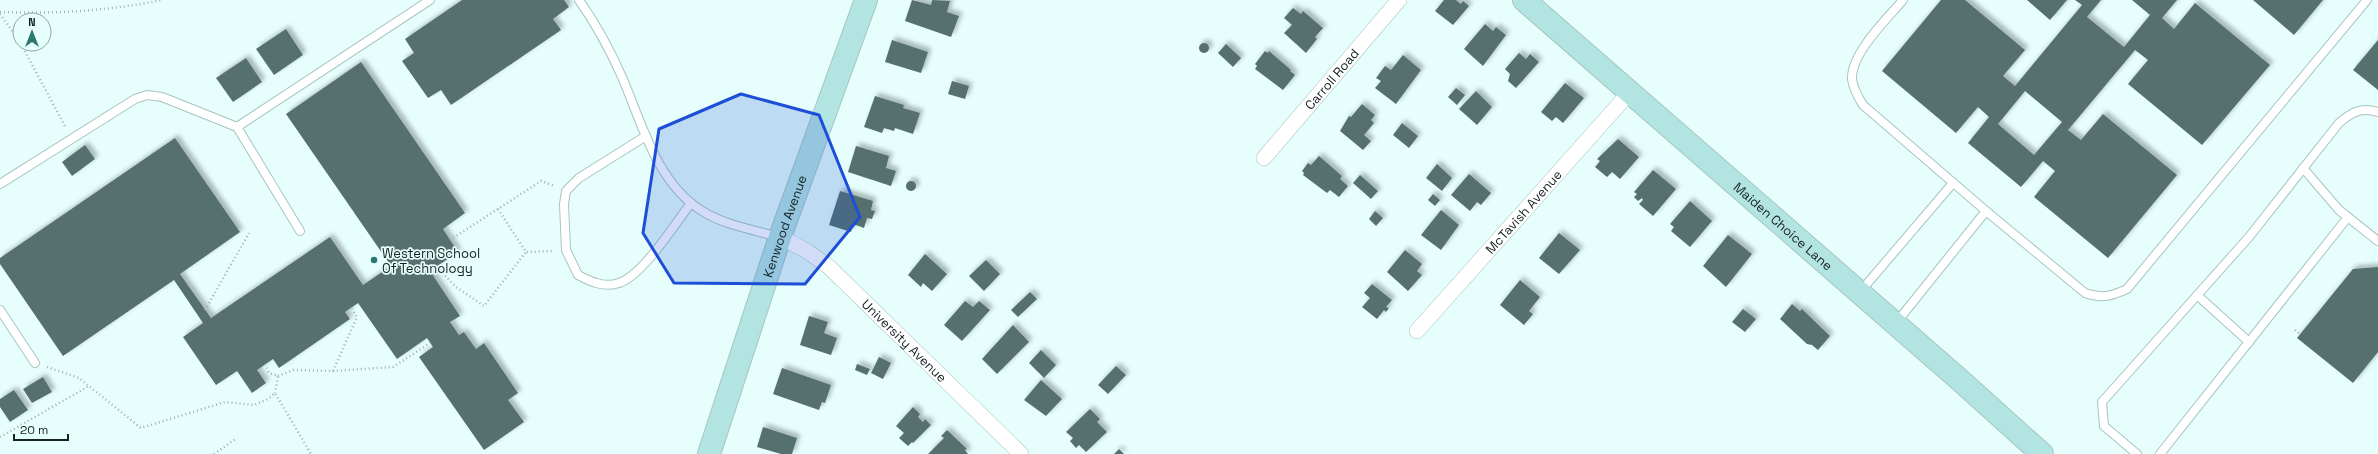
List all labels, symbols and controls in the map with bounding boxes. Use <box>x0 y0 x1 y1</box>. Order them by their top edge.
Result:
north arrow <box>12 12 52 52</box>
text: N <box>28 15 36 29</box>
street label: Carroll Road <box>1301 45 1363 113</box>
street label: McTavish Avenue <box>1482 166 1566 257</box>
street label: Kenwood Avenue <box>759 173 811 280</box>
street label: Maiden Choice Lane <box>1730 179 1836 274</box>
place label: Western School Of Technology <box>382 245 480 277</box>
marker: Western School Of Technology <box>369 255 379 265</box>
street label: University Avenue <box>858 296 950 386</box>
scale bar <box>14 416 68 442</box>
text: 20 m <box>20 422 48 438</box>

